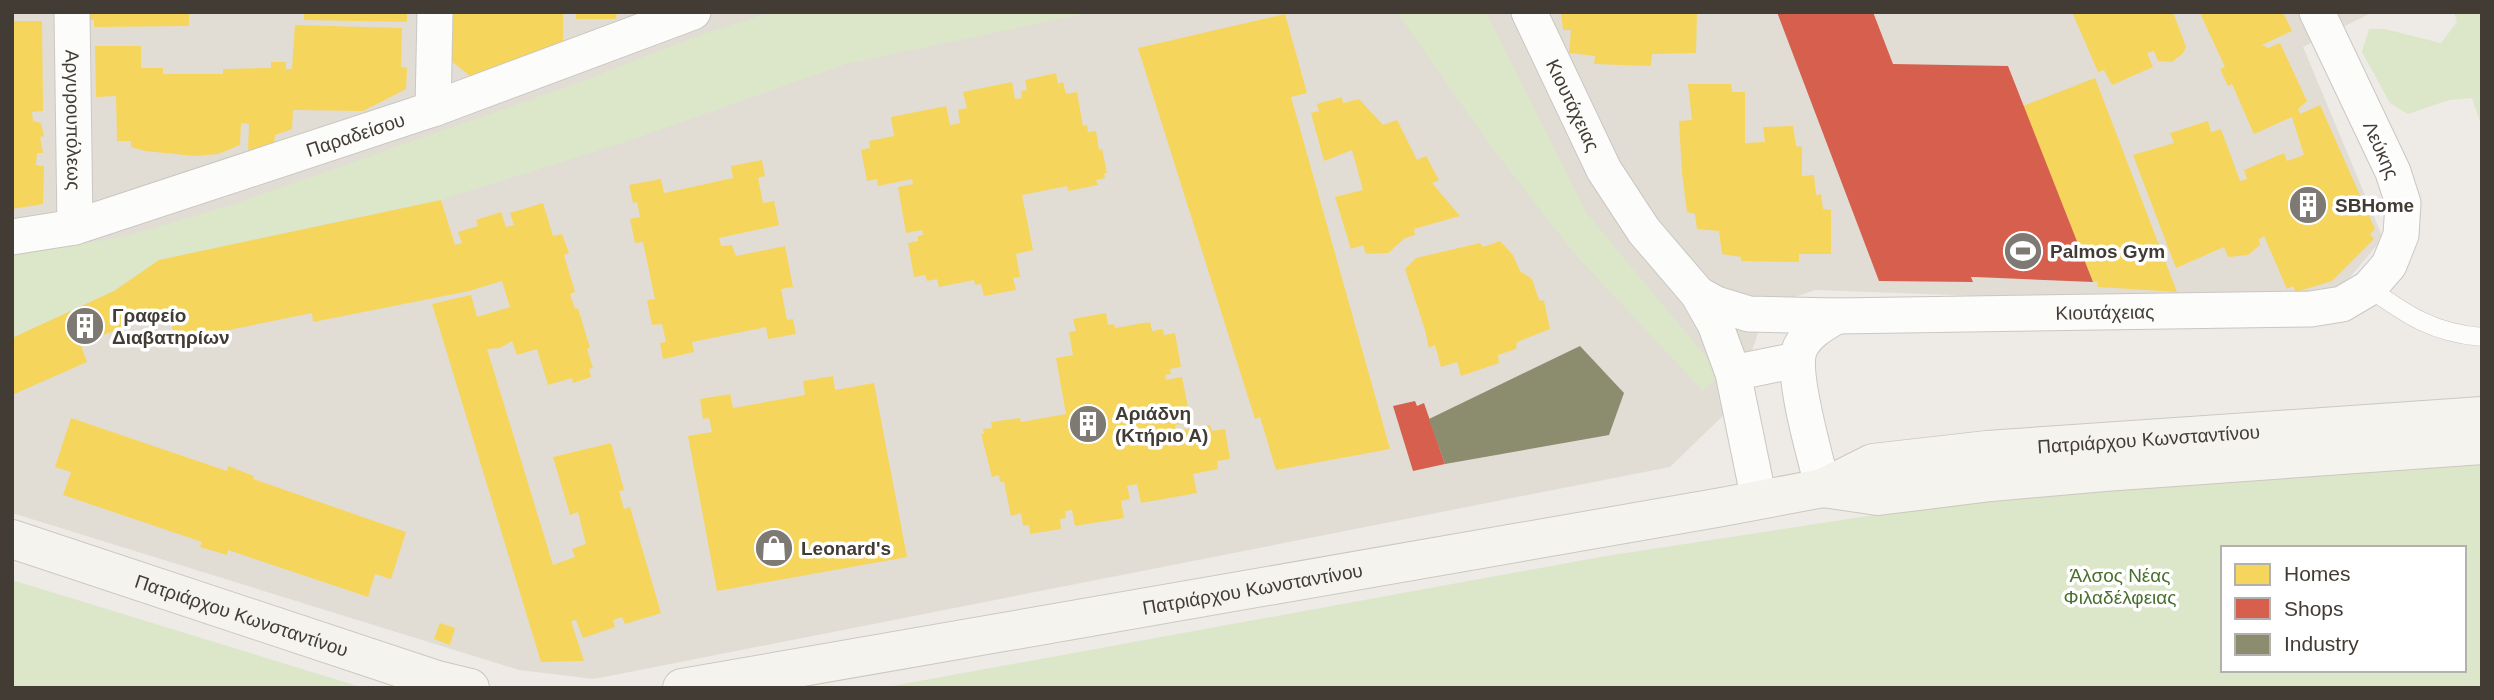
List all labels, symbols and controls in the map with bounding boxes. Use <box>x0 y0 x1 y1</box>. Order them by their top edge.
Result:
street label: Αργυρουπόλεως <box>62 50 85 190</box>
street label: Κιουτάχειας <box>1542 56 1604 154</box>
street label: Παραδείσου <box>303 109 407 161</box>
street label: Λεύκης <box>2359 118 2403 182</box>
building icon: SBHome <box>2287 184 2329 226</box>
place label: SBHome <box>2335 195 2414 216</box>
sports icon: Palmos Gym <box>2002 230 2044 272</box>
place label: Palmos Gym <box>2050 241 2165 262</box>
street label: Κιουτάχειας <box>2055 301 2155 323</box>
building icon: Γραφείο Διαβατηρίων <box>64 305 106 347</box>
place label: Γραφείο Διαβατηρίων <box>112 305 230 348</box>
building icon: Αριάδνη (Κτήριο Α) <box>1067 403 1109 445</box>
place label: Αριάδνη (Κτήριο Α) <box>1115 403 1208 446</box>
street label: Πατριάρχου Κωνσταντίνου <box>2036 421 2261 457</box>
shop icon: Leonard's <box>753 527 795 569</box>
place label: Leonard's <box>801 538 891 559</box>
legend <box>2221 546 2466 672</box>
street label: Πατριάρχου Κωνσταντίνου <box>1141 559 1364 618</box>
text: Homes <box>2284 562 2351 585</box>
park label: Άλσος Νέας Φιλαδέλφειας <box>2064 565 2176 608</box>
street label: Πατριάρχου Κωνσταντίνου <box>132 570 351 660</box>
text: Shops <box>2284 597 2344 620</box>
text: Industry <box>2284 632 2359 655</box>

